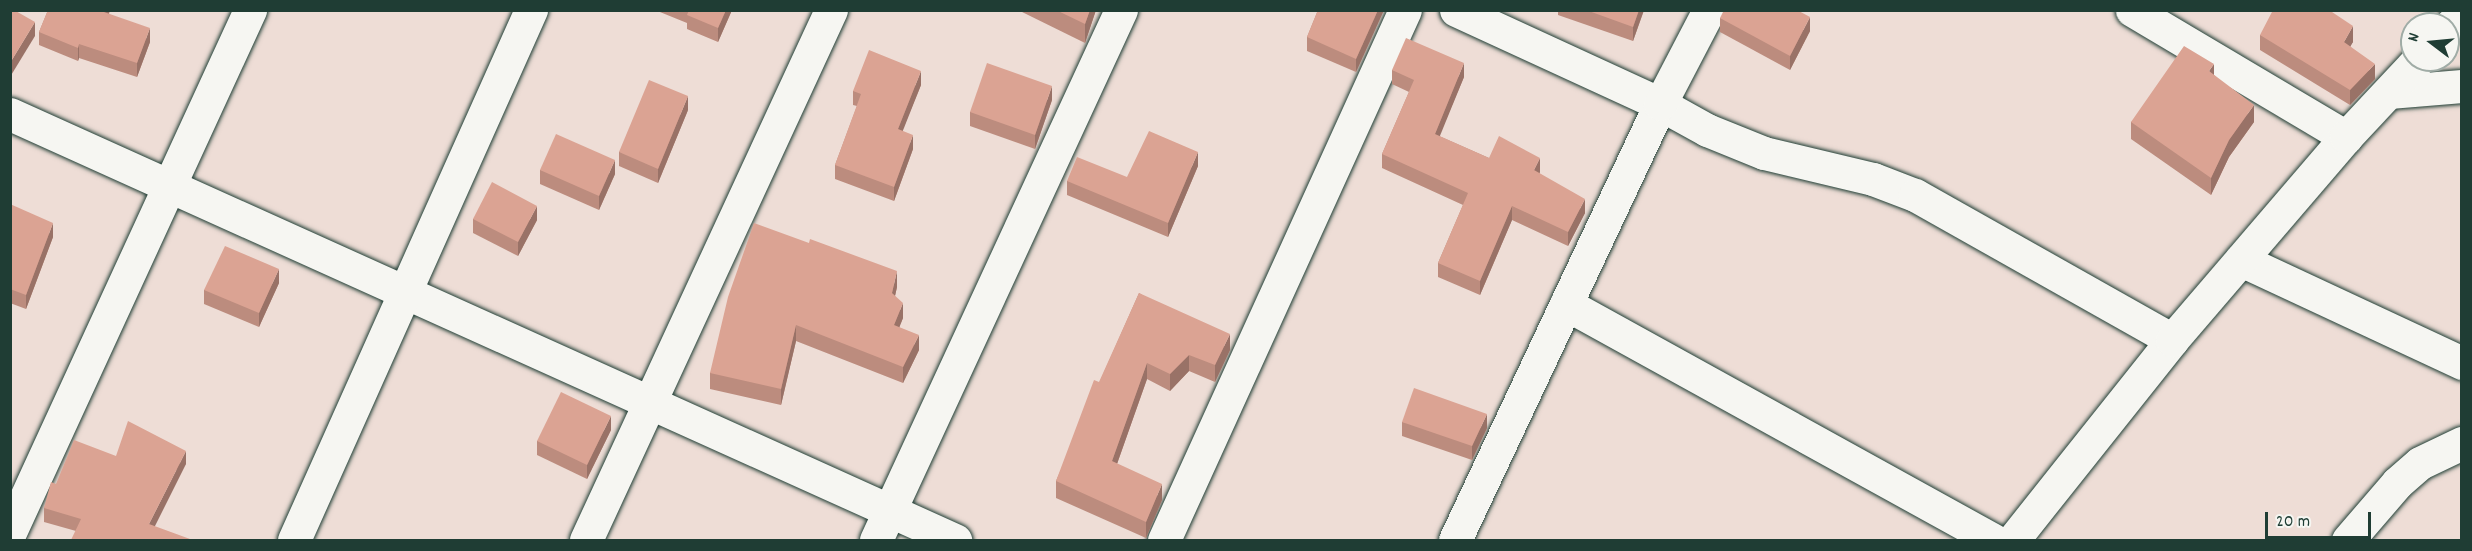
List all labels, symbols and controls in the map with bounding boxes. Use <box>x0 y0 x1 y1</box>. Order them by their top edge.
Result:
north arrow <box>2400 12 2460 72</box>
text: N <box>2402 30 2426 44</box>
scale bar <box>2268 500 2374 538</box>
text: 20 m <box>2276 510 2310 535</box>

